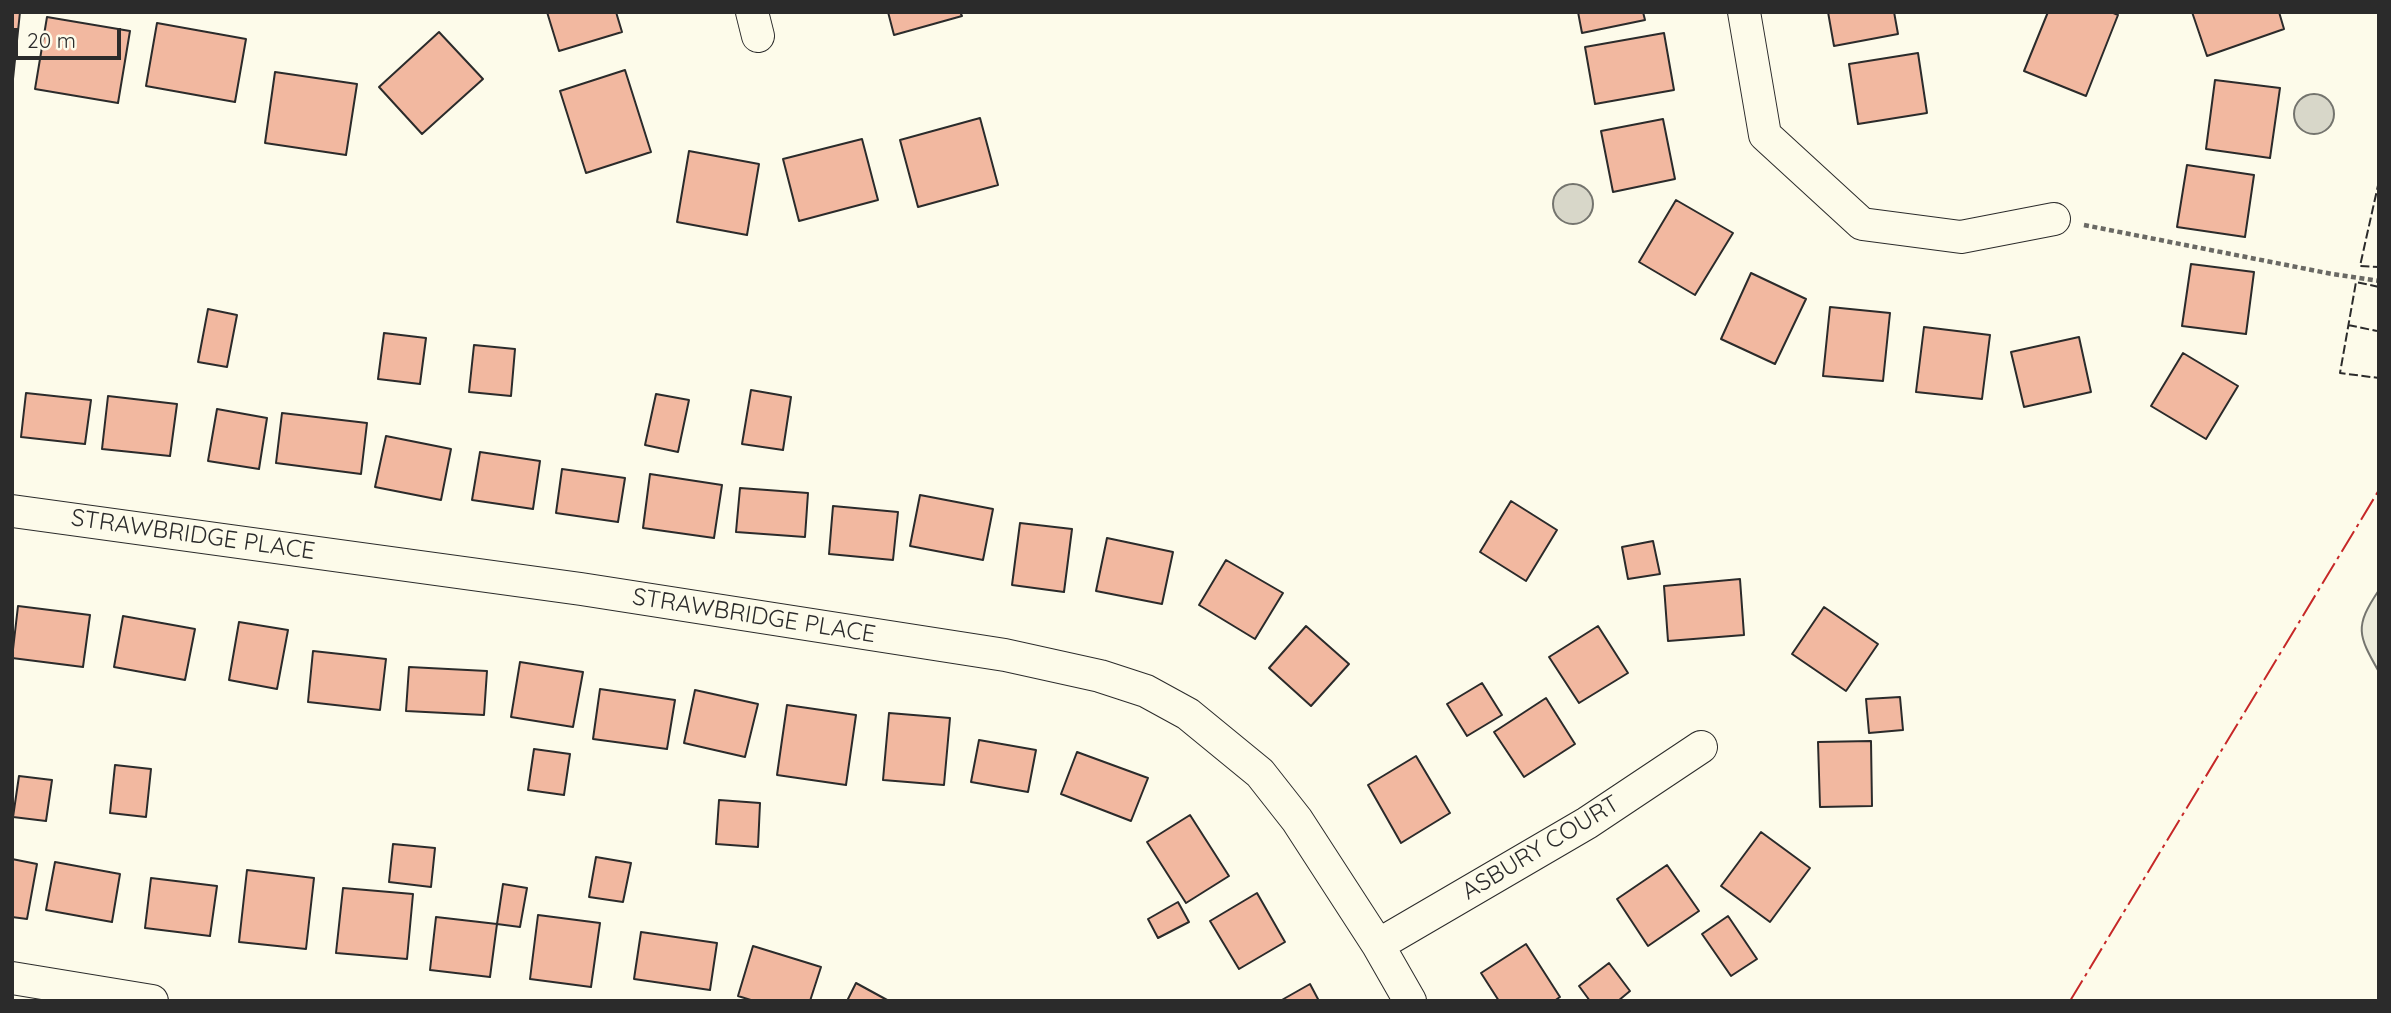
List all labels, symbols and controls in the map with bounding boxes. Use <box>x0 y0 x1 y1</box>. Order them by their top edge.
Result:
scale bar <box>18 14 124 58</box>
text: 20 m <box>27 27 76 53</box>
street label: STRAWBRIDGE PLACE <box>69 504 317 566</box>
street label: STRAWBRIDGE PLACE <box>630 583 878 649</box>
street label: ASBURY COURT <box>1457 790 1625 906</box>

